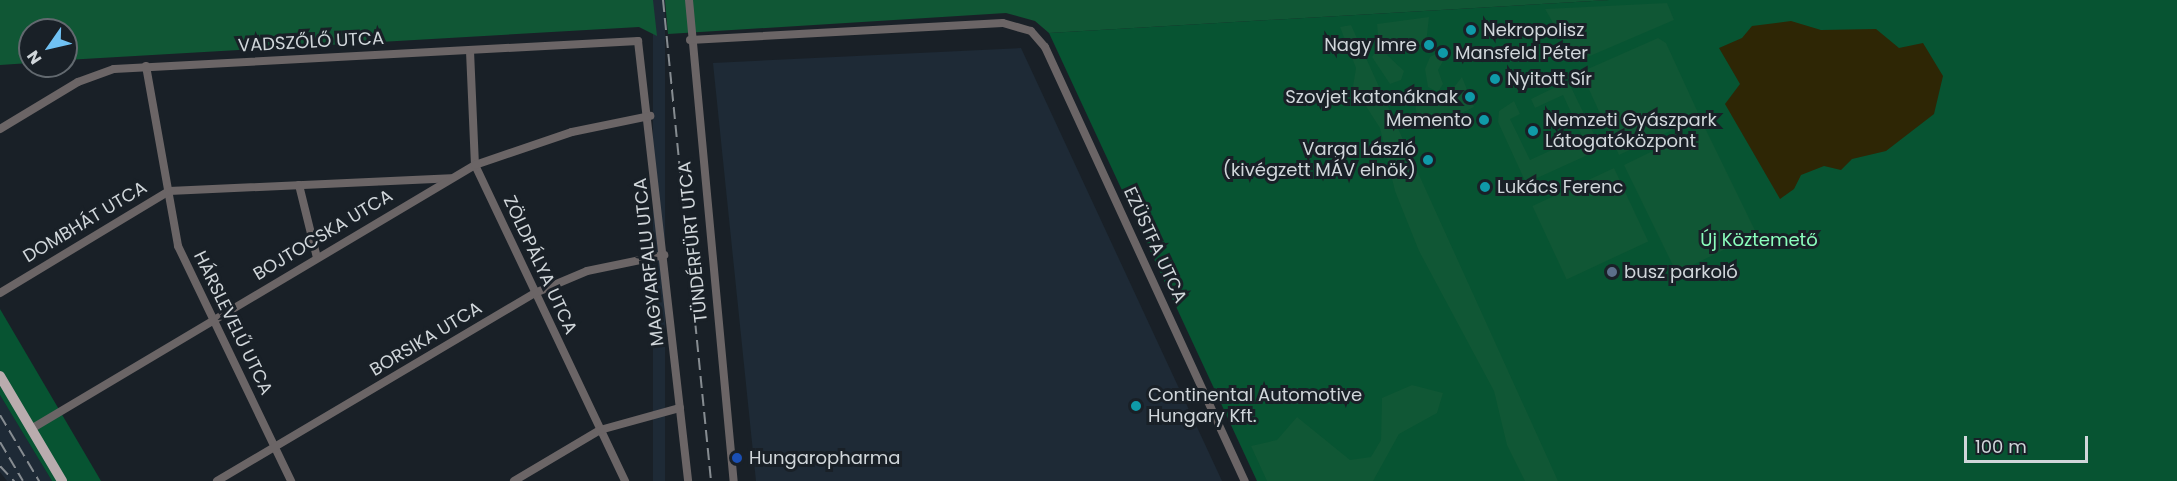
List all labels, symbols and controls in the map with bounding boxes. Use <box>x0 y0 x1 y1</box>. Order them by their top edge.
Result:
north arrow <box>18 18 78 78</box>
place label: Nekropolisz <box>1483 19 1584 41</box>
marker: Nekropolisz <box>1464 23 1478 37</box>
street label: VADSZŐLŐ UTCA <box>237 27 385 57</box>
place label: Nagy Imre <box>1324 34 1417 56</box>
marker: Nagy Imre <box>1422 38 1436 52</box>
place label: Mansfeld Péter <box>1455 42 1588 64</box>
text: N <box>21 46 47 69</box>
marker: Mansfeld Péter <box>1436 46 1450 60</box>
place label: Nyitott Sír <box>1507 68 1592 90</box>
marker: Nyitott Sír <box>1488 72 1502 86</box>
place label: Szovjet katonáknak <box>1285 86 1458 108</box>
marker: Szovjet katonáknak <box>1463 90 1477 104</box>
place label: Memento <box>1386 109 1472 131</box>
place label: Nemzeti Gyászpark Látogatóközpont <box>1545 110 1717 152</box>
marker: Memento <box>1477 113 1491 127</box>
marker: Nemzeti Gyászpark Látogatóközpont <box>1526 124 1540 138</box>
place label: Varga László (kivégzett MÁV elnök) <box>1223 139 1416 182</box>
marker: Varga László (kivégzett MÁV elnök) <box>1421 153 1435 167</box>
street label: TÜNDÉRFÜRT UTCA <box>674 160 712 324</box>
place label: Lukács Ferenc <box>1497 176 1623 198</box>
street label: DOMBHÁT UTCA <box>19 177 151 267</box>
street label: MAGYARFALU UTCA <box>629 177 669 347</box>
marker: Lukács Ferenc <box>1478 180 1492 194</box>
street label: EZÜSTFA UTCA <box>1119 184 1191 306</box>
street label: BOJTOCSKA UTCA <box>249 185 397 285</box>
street label: ZÖLDPÁLYA UTCA <box>498 192 582 338</box>
park label: Új Köztemető <box>1700 229 1818 251</box>
street label: HÁRSLEVELŰ UTCA <box>189 248 277 398</box>
place label: busz parkoló <box>1624 261 1738 283</box>
marker: busz parkoló <box>1605 265 1619 279</box>
street label: BORSIKA UTCA <box>366 297 486 381</box>
place label: Continental Automotive Hungary Kft. <box>1148 385 1362 428</box>
marker: Continental Automotive Hungary Kft. <box>1129 399 1143 413</box>
scale bar <box>1967 424 2092 462</box>
text: 100 m <box>1975 434 2027 459</box>
place label: Hungaropharma <box>749 447 900 469</box>
marker: Hungaropharma <box>730 451 744 465</box>

